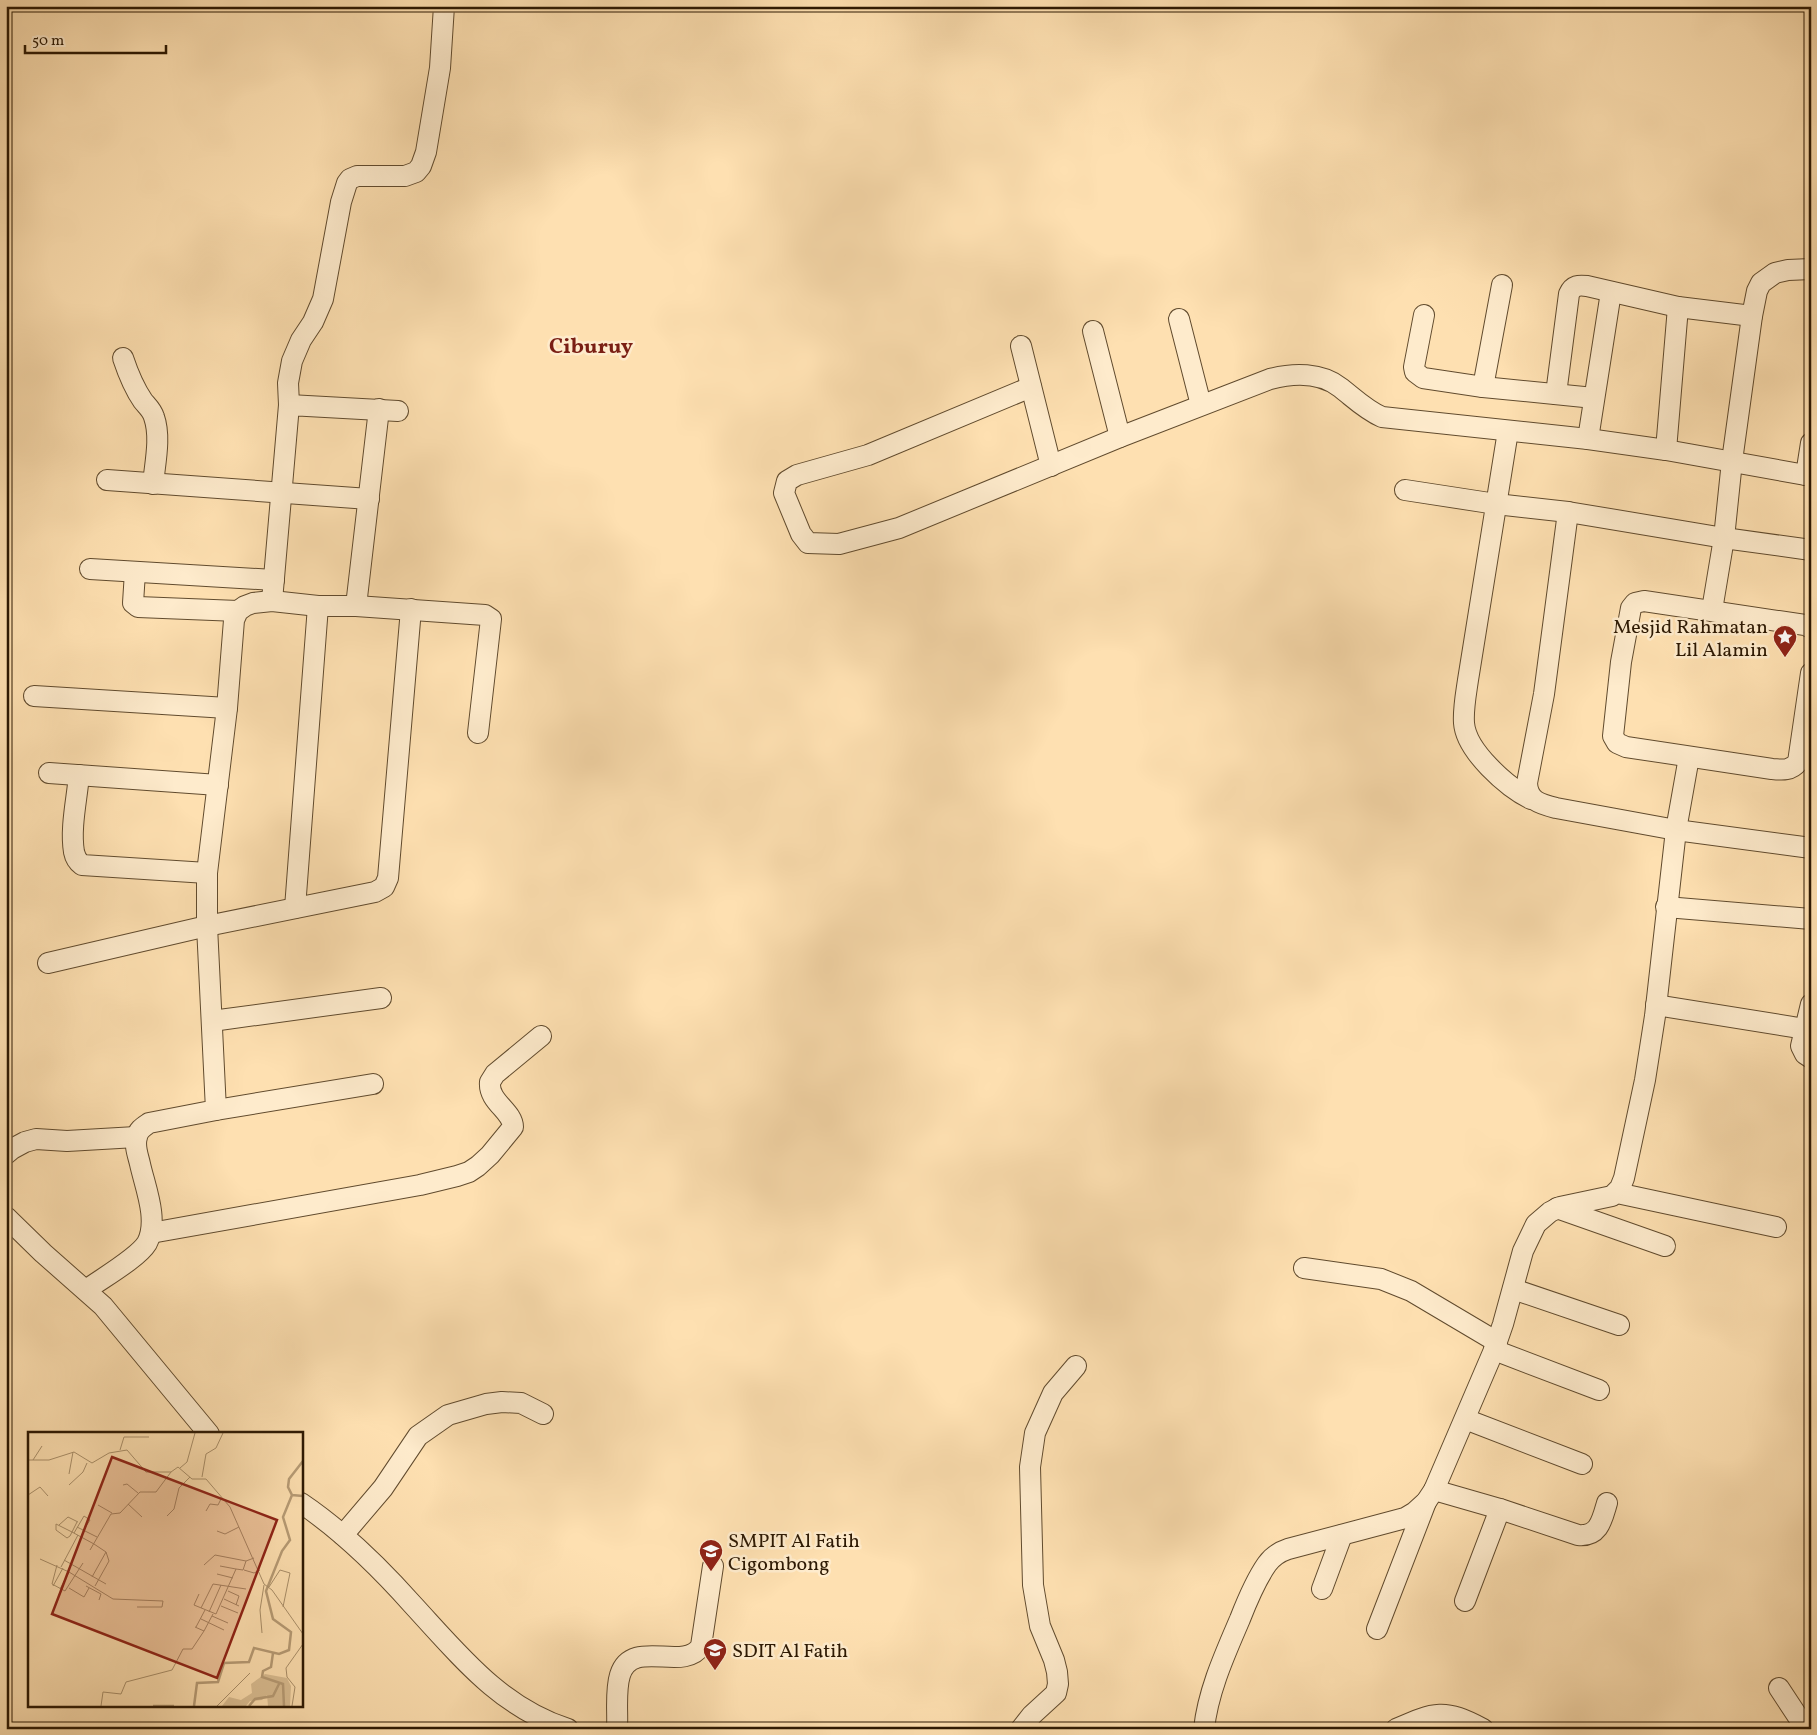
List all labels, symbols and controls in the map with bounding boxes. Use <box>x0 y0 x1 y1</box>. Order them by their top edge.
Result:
scale bar <box>25 22 166 54</box>
text: 50 m <box>32 31 64 52</box>
district label: Ciburuy <box>549 332 634 363</box>
place label: Mesjid Rahmatan Lil Alamin <box>1613 614 1768 665</box>
place icon: Mesjid Rahmatan Lil Alamin <box>1772 624 1798 658</box>
inset map <box>28 1432 302 1708</box>
place label: SMPIT Al Fatih Cigombong <box>728 1528 860 1579</box>
school or university icon: SMPIT Al Fatih Cigombong <box>698 1538 724 1572</box>
school or university icon: SDIT Al Fatih <box>702 1637 728 1671</box>
place label: SDIT Al Fatih <box>732 1638 848 1666</box>

